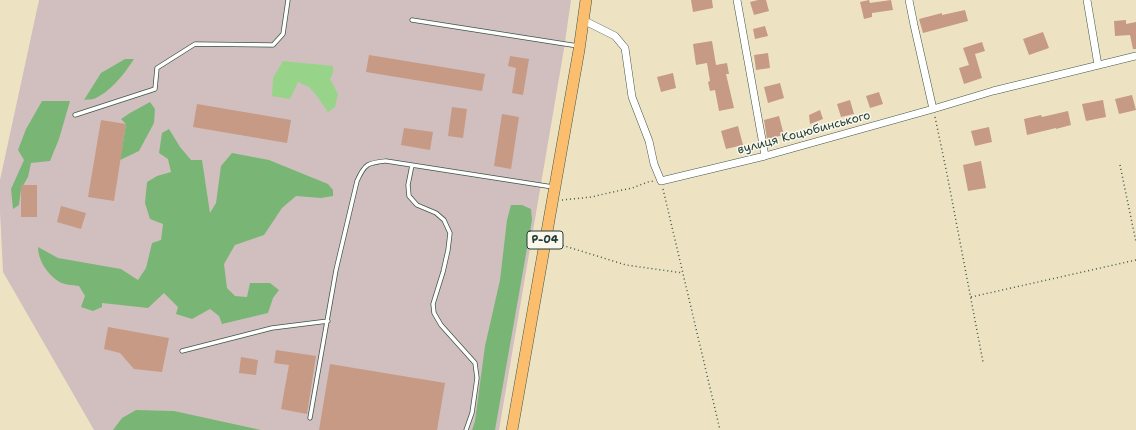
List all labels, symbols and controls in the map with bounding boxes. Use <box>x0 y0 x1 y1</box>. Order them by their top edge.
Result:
street label: вулиця Коцюбинського <box>736 108 872 158</box>
road number: Р-04 <box>527 231 563 249</box>

